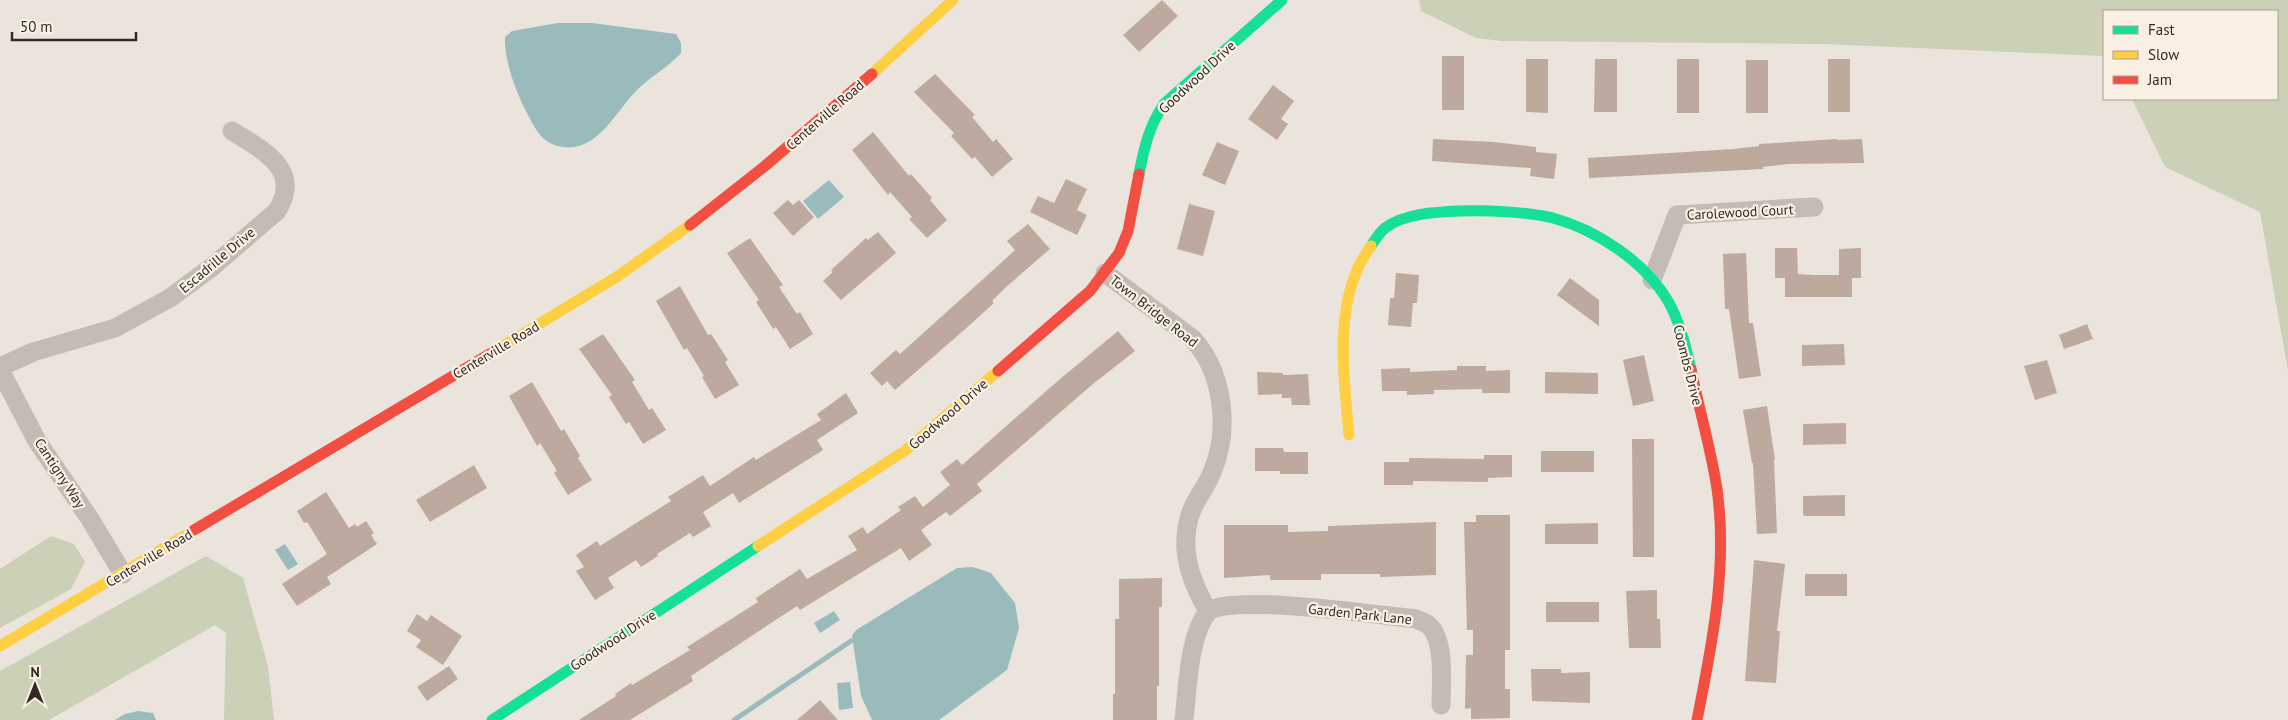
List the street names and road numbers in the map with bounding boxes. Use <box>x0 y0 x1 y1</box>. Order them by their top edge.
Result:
street label: Goodwood Drive <box>1155 37 1239 117</box>
street label: Centerville Road <box>782 76 868 154</box>
street label: Carolewood Court <box>1686 200 1794 224</box>
street label: Escadrille Drive <box>176 223 258 297</box>
street label: Town Bridge Road <box>1106 271 1202 351</box>
street label: Centerville Road <box>449 317 543 383</box>
street label: Coombs Drive <box>1669 323 1707 407</box>
street label: Goodwood Drive <box>905 375 991 453</box>
street label: Cantigny Way <box>31 435 90 512</box>
street label: Centerville Road <box>102 525 196 591</box>
street label: Garden Park Lane <box>1307 600 1413 628</box>
street label: Goodwood Drive <box>567 606 659 674</box>

